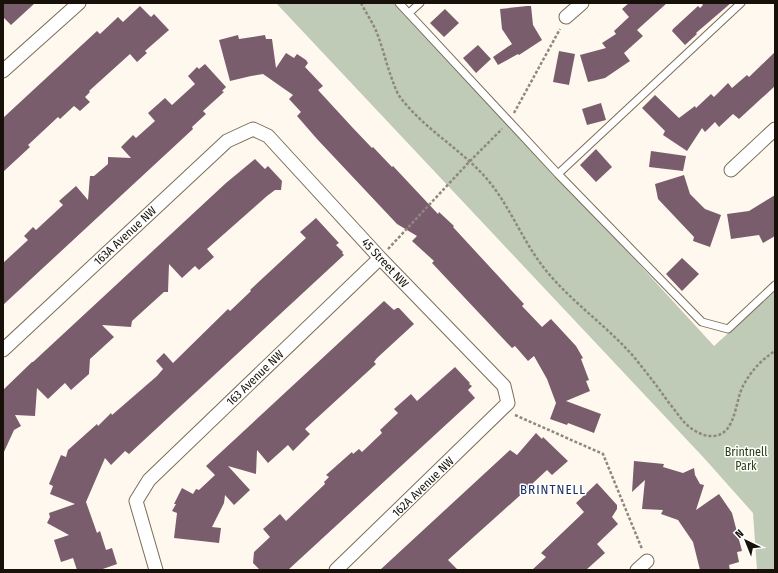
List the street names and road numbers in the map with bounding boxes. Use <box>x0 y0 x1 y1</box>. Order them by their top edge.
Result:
street label: 163A Avenue NW <box>91 204 159 268</box>
street label: 45 Street NW <box>359 235 411 291</box>
street label: 163 Avenue NW <box>224 347 286 409</box>
street label: 162A Avenue NW <box>389 454 457 520</box>

